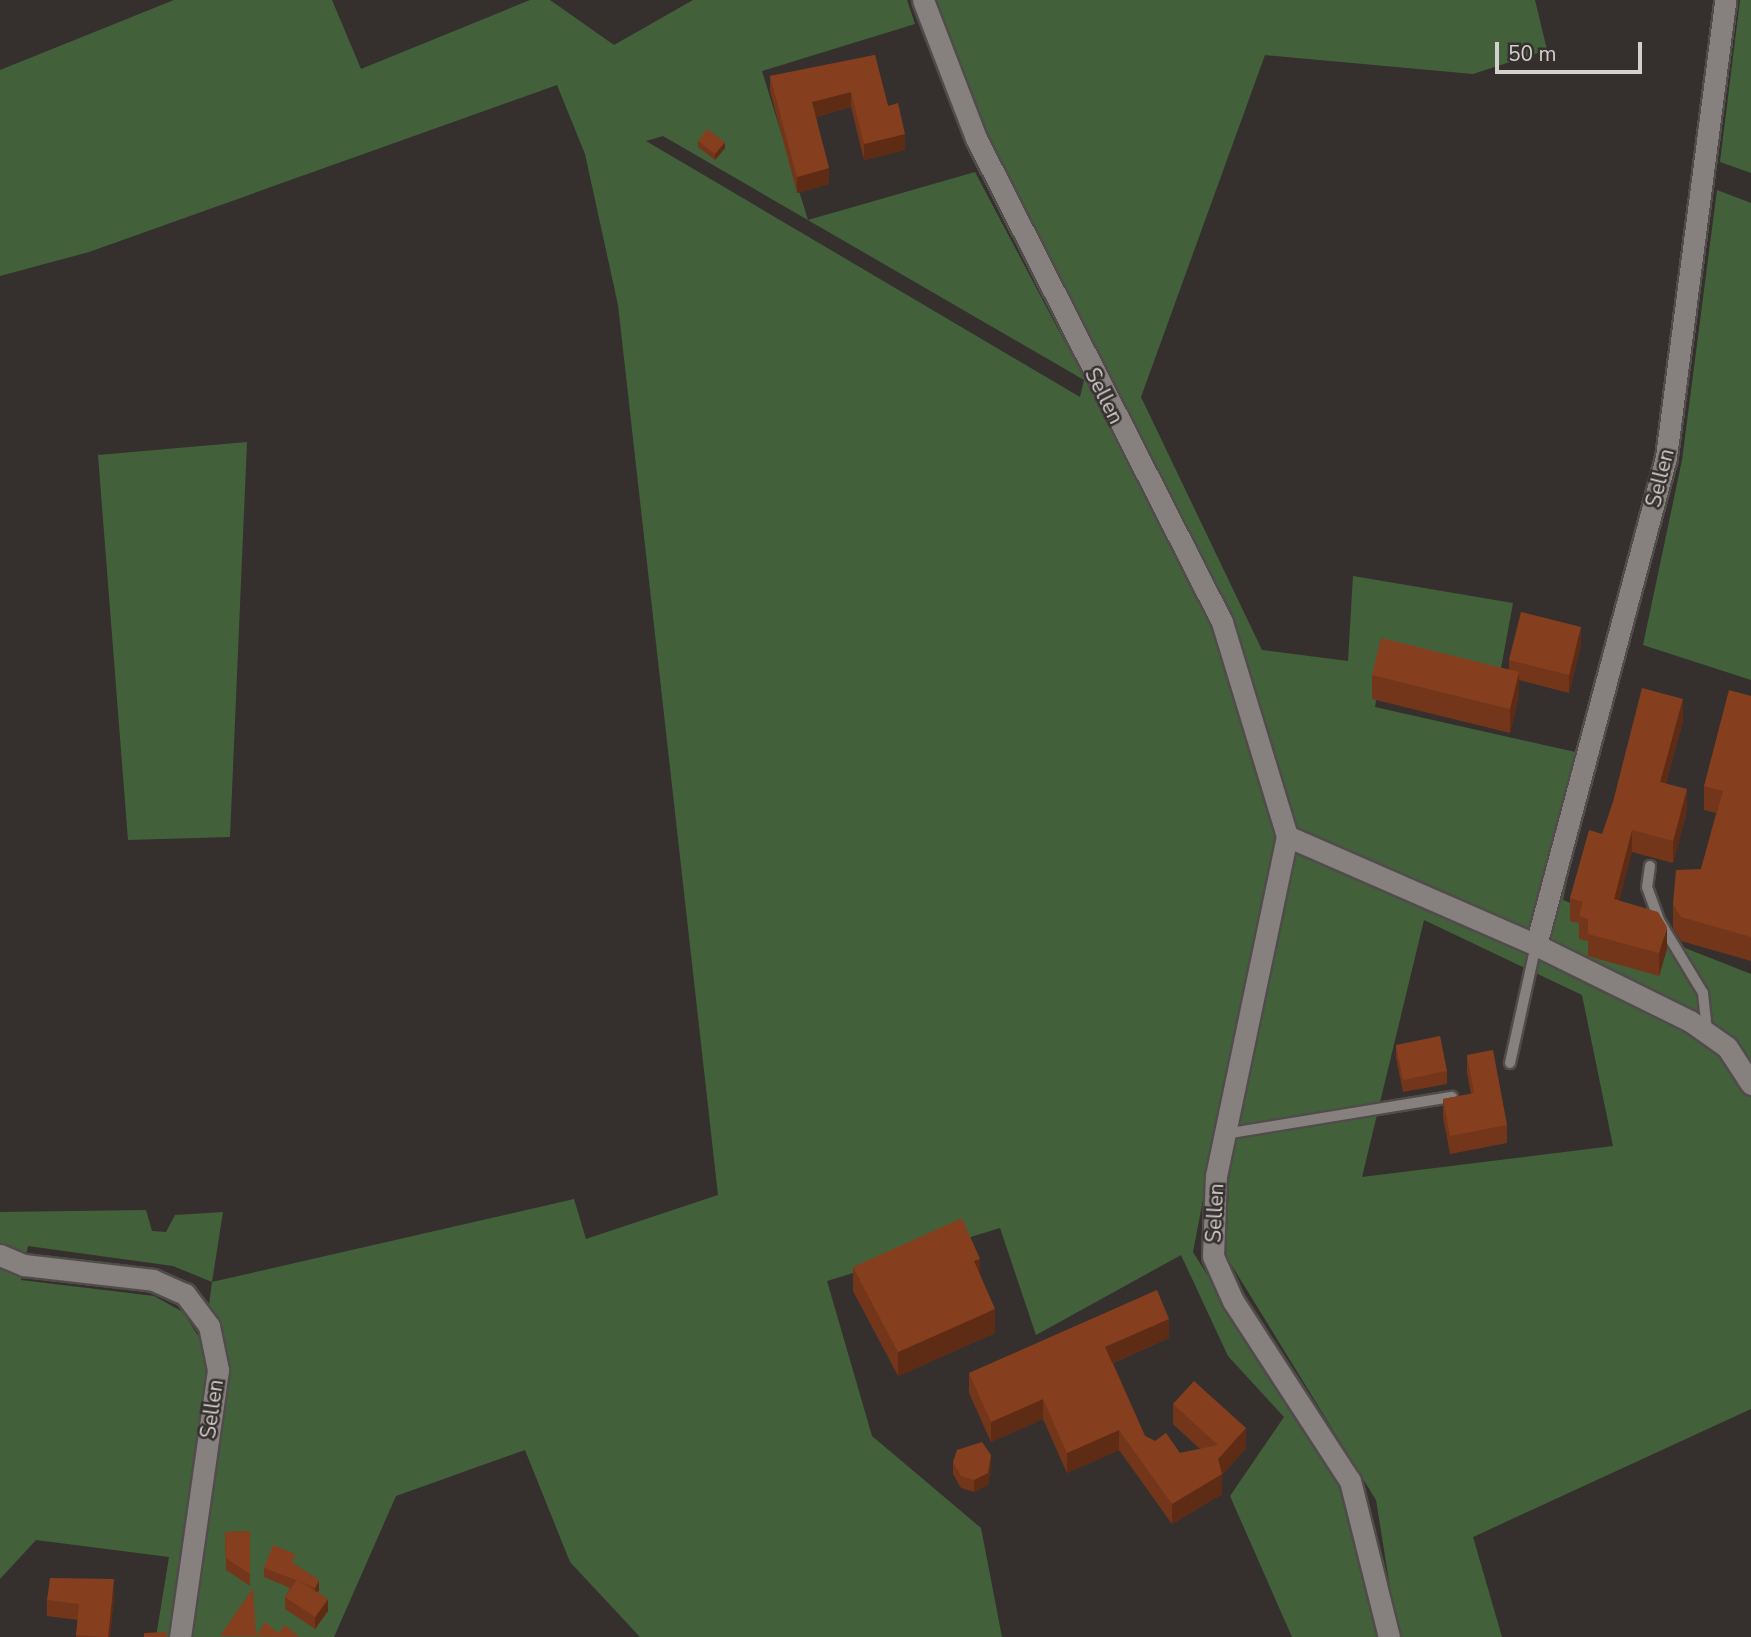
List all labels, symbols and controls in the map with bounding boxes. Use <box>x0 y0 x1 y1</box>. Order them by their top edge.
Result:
scale bar <box>1499 28 1646 72</box>
text: 50 m <box>1508 40 1557 68</box>
street label: Sellen <box>1079 364 1129 428</box>
street label: Sellen <box>1641 446 1679 510</box>
street label: Sellen <box>1201 1183 1229 1243</box>
street label: Sellen <box>195 1378 229 1440</box>

